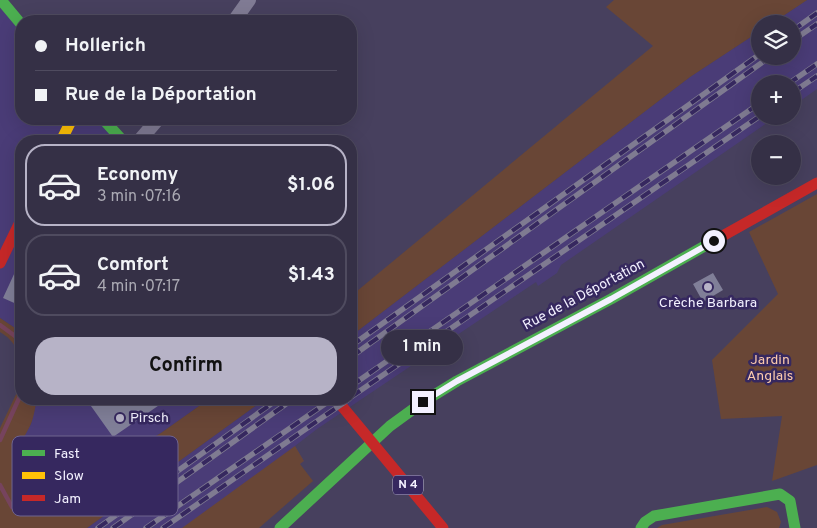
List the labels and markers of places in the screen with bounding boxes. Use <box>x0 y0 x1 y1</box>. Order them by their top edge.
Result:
marker: Crèche Barbara <box>702 281 714 293</box>
place label: Crèche Barbara <box>659 295 757 312</box>
place label: Pirsch <box>130 410 169 427</box>
marker: Pirsch <box>114 412 126 424</box>

